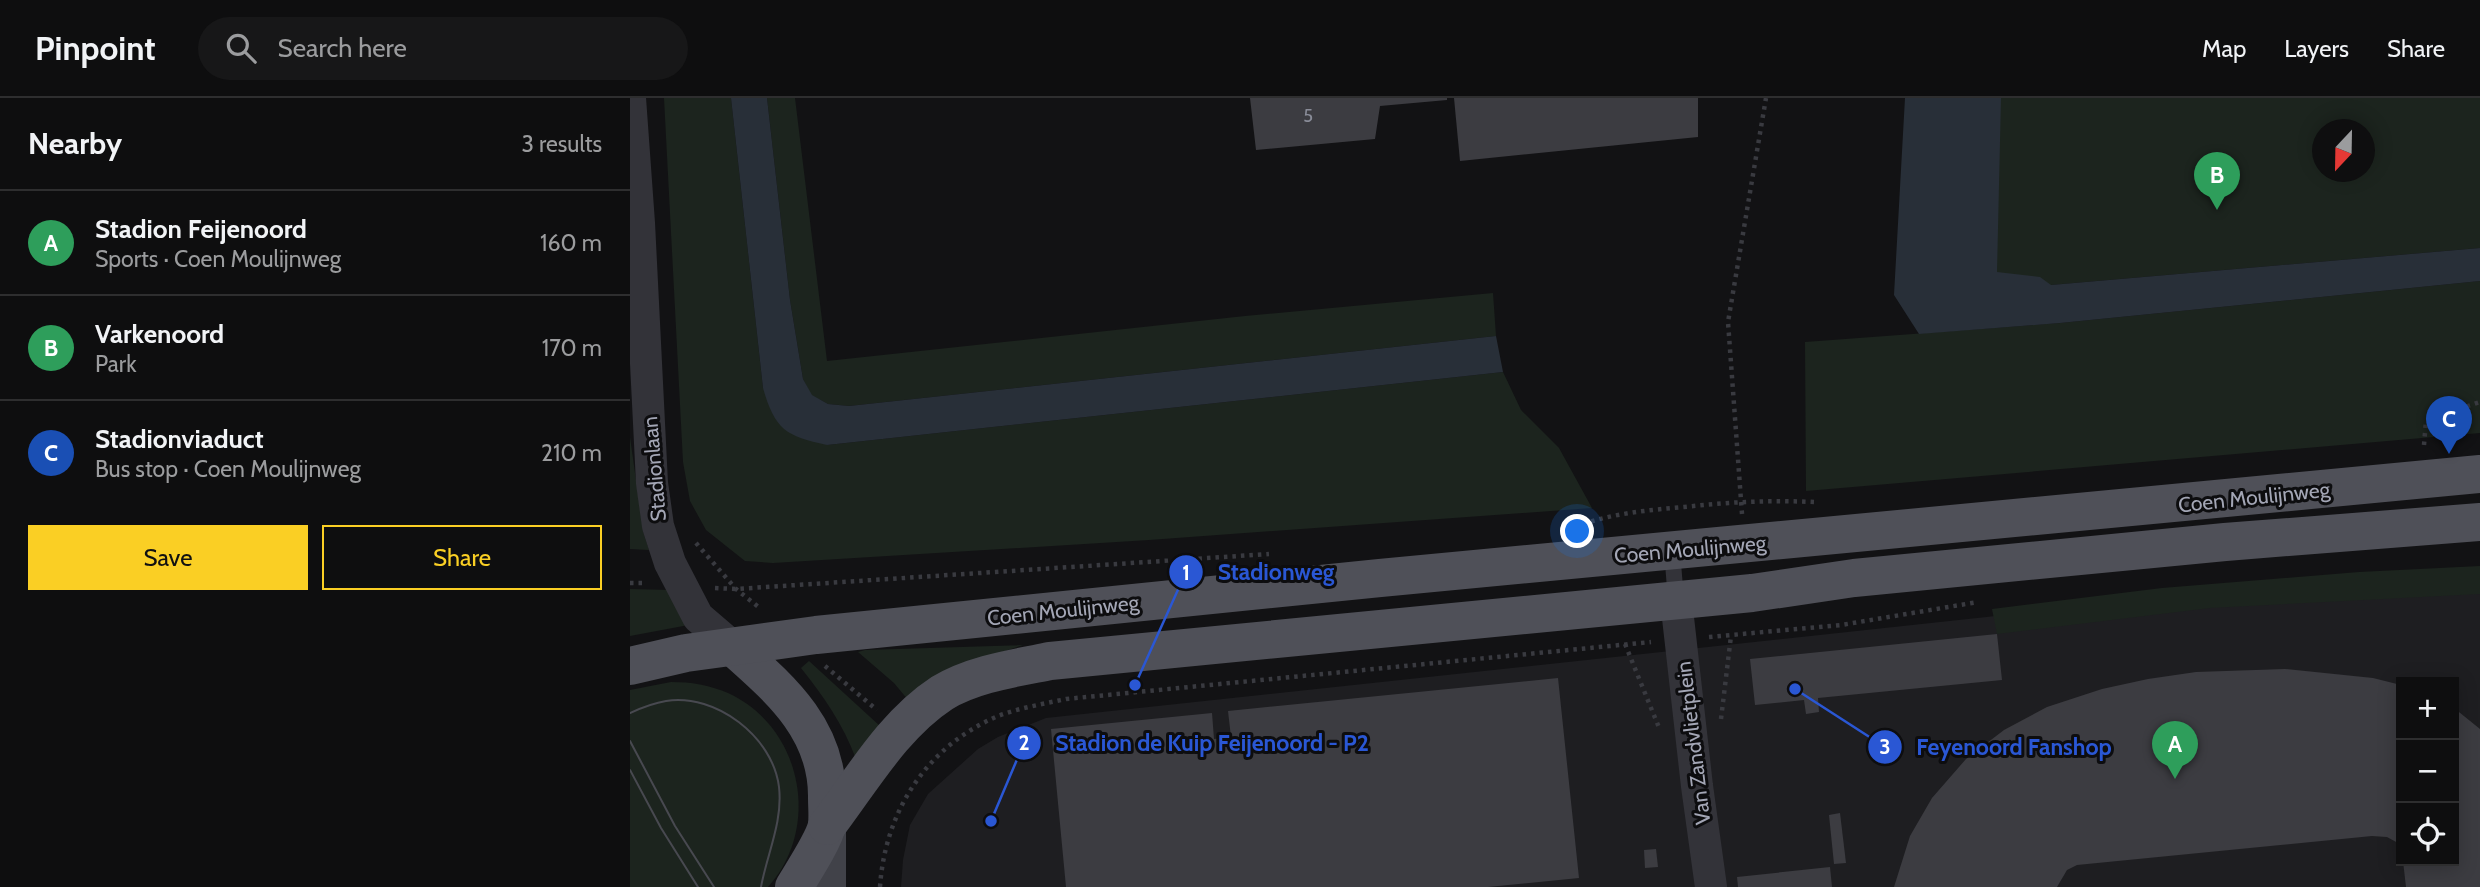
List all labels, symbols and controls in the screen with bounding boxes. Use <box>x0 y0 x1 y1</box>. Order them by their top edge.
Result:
search box <box>198 17 688 80</box>
text: Pinpoint <box>35 28 156 68</box>
icon: search <box>222 29 260 67</box>
text: Search here <box>278 32 407 64</box>
text: Map <box>2202 34 2246 63</box>
text: Layers <box>2284 34 2349 63</box>
text: Share <box>2387 34 2445 63</box>
house number: 5 <box>1303 105 1313 127</box>
north arrow <box>2312 119 2375 182</box>
text: Nearby <box>28 125 122 162</box>
text: 3 results <box>521 130 602 158</box>
pin: B <box>2194 152 2240 210</box>
text: Stadion Feijenoord <box>95 213 307 245</box>
text: A <box>44 229 58 257</box>
text: 160 m <box>540 229 602 257</box>
text: Sports · Coen Moulijnweg <box>95 245 341 273</box>
text: Varkenoord <box>95 318 224 350</box>
text: B <box>44 334 58 362</box>
text: 170 m <box>542 334 602 362</box>
text: Park <box>95 350 136 378</box>
pin: C <box>2426 396 2472 454</box>
street label: Stadionlaan <box>637 415 671 523</box>
text: Stadionviaduct <box>95 423 264 455</box>
text: C <box>44 439 58 467</box>
text: 210 m <box>541 439 602 467</box>
text: Bus stop · Coen Moulijnweg <box>95 455 361 483</box>
street label: Coen Moulijnweg <box>2177 477 2332 518</box>
your location <box>1560 514 1594 548</box>
button: Save <box>28 525 308 590</box>
button: Share <box>322 525 602 590</box>
street label: Coen Moulijnweg <box>1613 530 1768 569</box>
callout: Stadionweg <box>1169 550 1348 594</box>
text: Stadionweg <box>1218 558 1335 586</box>
text: 1 <box>1182 560 1190 585</box>
street label: Coen Moulijnweg <box>986 590 1141 631</box>
street label: Van Zandvlietplein <box>1671 660 1715 826</box>
map controls <box>2396 677 2459 866</box>
button: + <box>2396 677 2459 740</box>
callout: Stadion de Kuip Feijenoord - P2 <box>1006 721 1383 765</box>
pin: A <box>2152 721 2198 779</box>
callout: Feyenoord Fanshop <box>1867 725 2126 769</box>
text: Stadion de Kuip Feijenoord - P2 <box>1055 729 1369 757</box>
text: 2 <box>1018 730 1030 755</box>
text: Feyenoord Fanshop <box>1916 733 2112 761</box>
text: 3 <box>1879 734 1891 759</box>
button: − <box>2396 740 2459 803</box>
button: locate <box>2396 803 2459 866</box>

